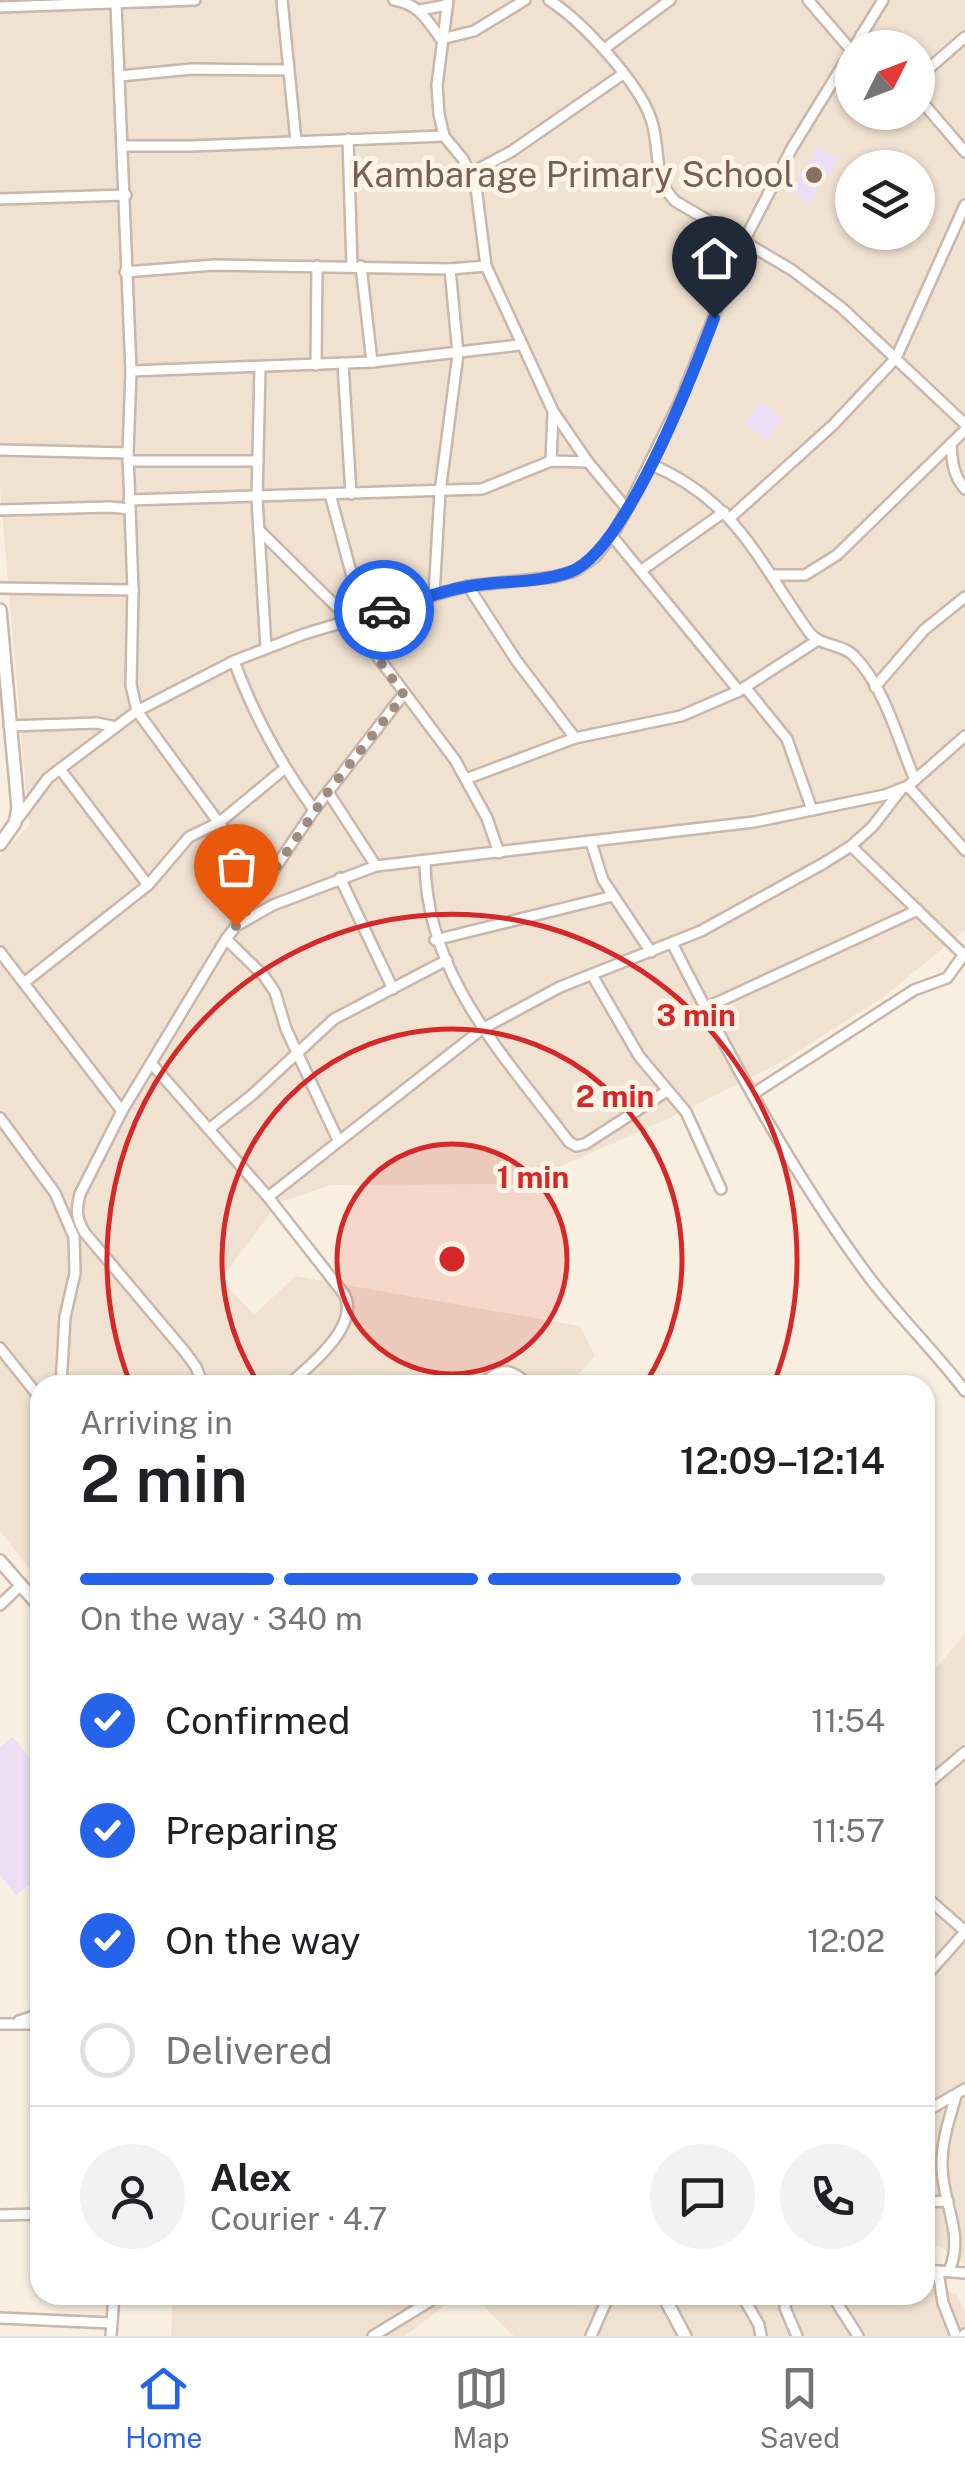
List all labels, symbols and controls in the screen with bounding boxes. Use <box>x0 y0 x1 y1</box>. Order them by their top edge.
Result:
north arrow <box>835 30 935 130</box>
map controls <box>835 30 935 250</box>
button: layers <box>835 150 935 250</box>
place label: Kambarage Primary School <box>351 154 794 195</box>
marker: Kambarage Primary School <box>803 164 825 186</box>
pin <box>672 216 757 319</box>
icon: home <box>687 231 742 286</box>
courier <box>334 560 434 660</box>
icon: car <box>357 583 412 638</box>
pin <box>194 824 279 927</box>
icon: bag <box>209 839 264 894</box>
text: 3 min <box>656 997 736 1033</box>
text: 2 min <box>576 1078 654 1114</box>
text: 1 min <box>497 1159 569 1195</box>
centre of rings <box>434 1241 470 1277</box>
text: Arriving in <box>80 1404 233 1441</box>
text: 12:09–12:14 <box>680 1438 885 1483</box>
text: 2 min <box>80 1440 248 1517</box>
text: On the way · 340 m <box>80 1600 363 1637</box>
icon: check <box>80 1693 135 1748</box>
text: Confirmed <box>165 1698 350 1743</box>
text: 11:54 <box>811 1702 885 1739</box>
icon: check <box>80 1803 135 1858</box>
text: Preparing <box>165 1808 339 1853</box>
text: 11:57 <box>812 1812 885 1849</box>
icon: check <box>80 1913 135 1968</box>
text: On the way <box>165 1918 361 1963</box>
text: 12:02 <box>807 1922 885 1959</box>
text: Delivered <box>165 2028 333 2073</box>
button: person <box>80 2144 185 2249</box>
button: chat <box>650 2144 755 2249</box>
button: phone <box>780 2144 885 2249</box>
text: Alex <box>210 2155 292 2200</box>
text: Courier · 4.7 <box>210 2200 387 2237</box>
tab: Home <box>125 2361 202 2454</box>
tab: Map <box>453 2361 509 2454</box>
tab: Saved <box>760 2361 840 2454</box>

